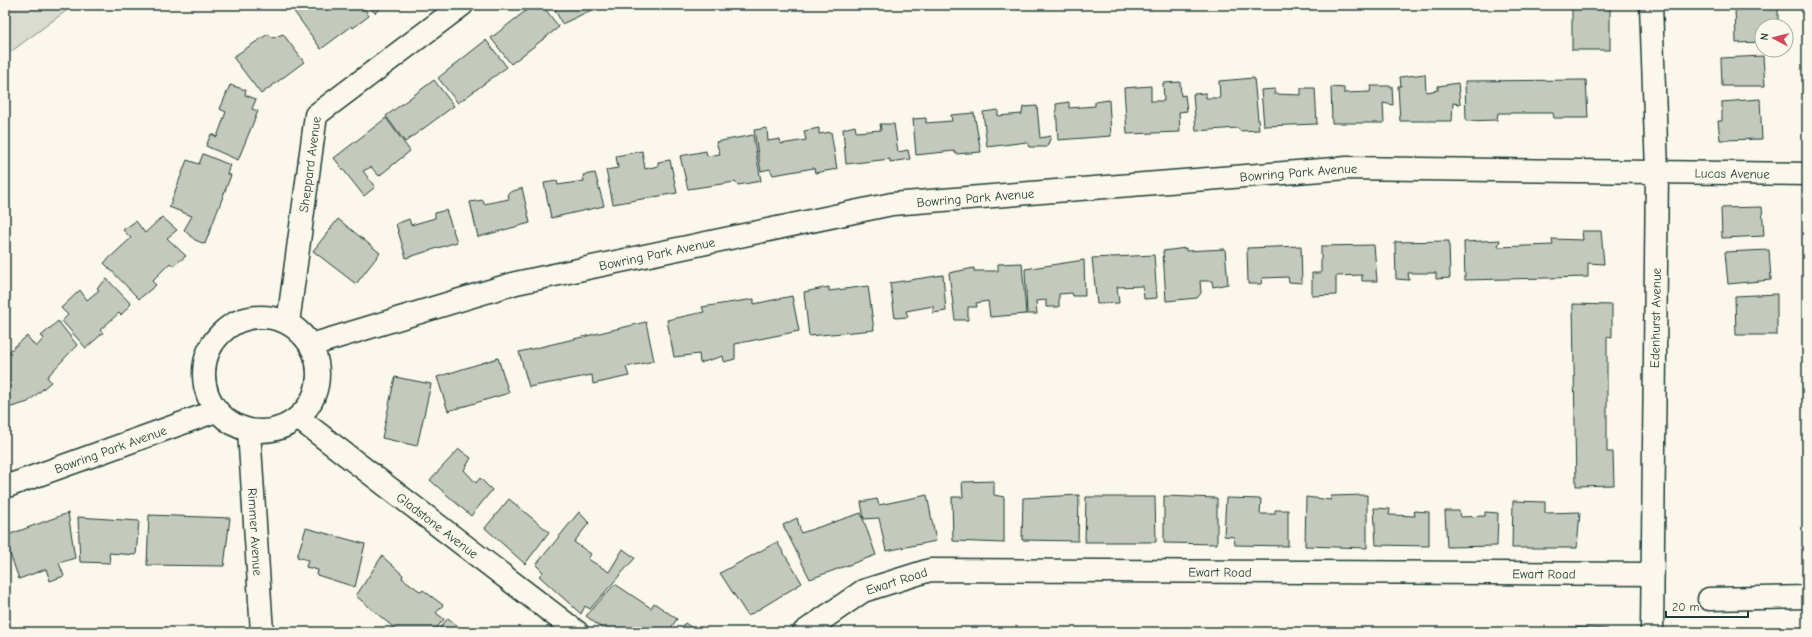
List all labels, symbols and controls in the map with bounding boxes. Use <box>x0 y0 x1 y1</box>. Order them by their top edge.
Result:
north arrow <box>1754 18 1794 58</box>
text: N <box>1758 32 1771 41</box>
street label: Sheppard Avenue <box>296 115 324 213</box>
street label: Bowring Park Avenue <box>1239 161 1358 184</box>
street label: Lucas Avenue <box>1694 166 1770 182</box>
street label: Bowring Park Avenue <box>916 186 1035 210</box>
street label: Bowring Park Avenue <box>598 234 717 273</box>
street label: Edenhurst Avenue <box>1647 267 1664 368</box>
street label: Bowring Park Avenue <box>52 422 169 477</box>
street label: Rimmer Avenue <box>245 487 265 577</box>
street label: Gladstone Avenue <box>393 489 482 562</box>
street label: Ewart Road <box>864 564 929 598</box>
street label: Ewart Road <box>1188 564 1252 580</box>
street label: Ewart Road <box>1512 566 1576 582</box>
scale bar <box>1666 593 1748 619</box>
text: 20 m <box>1672 600 1700 614</box>

